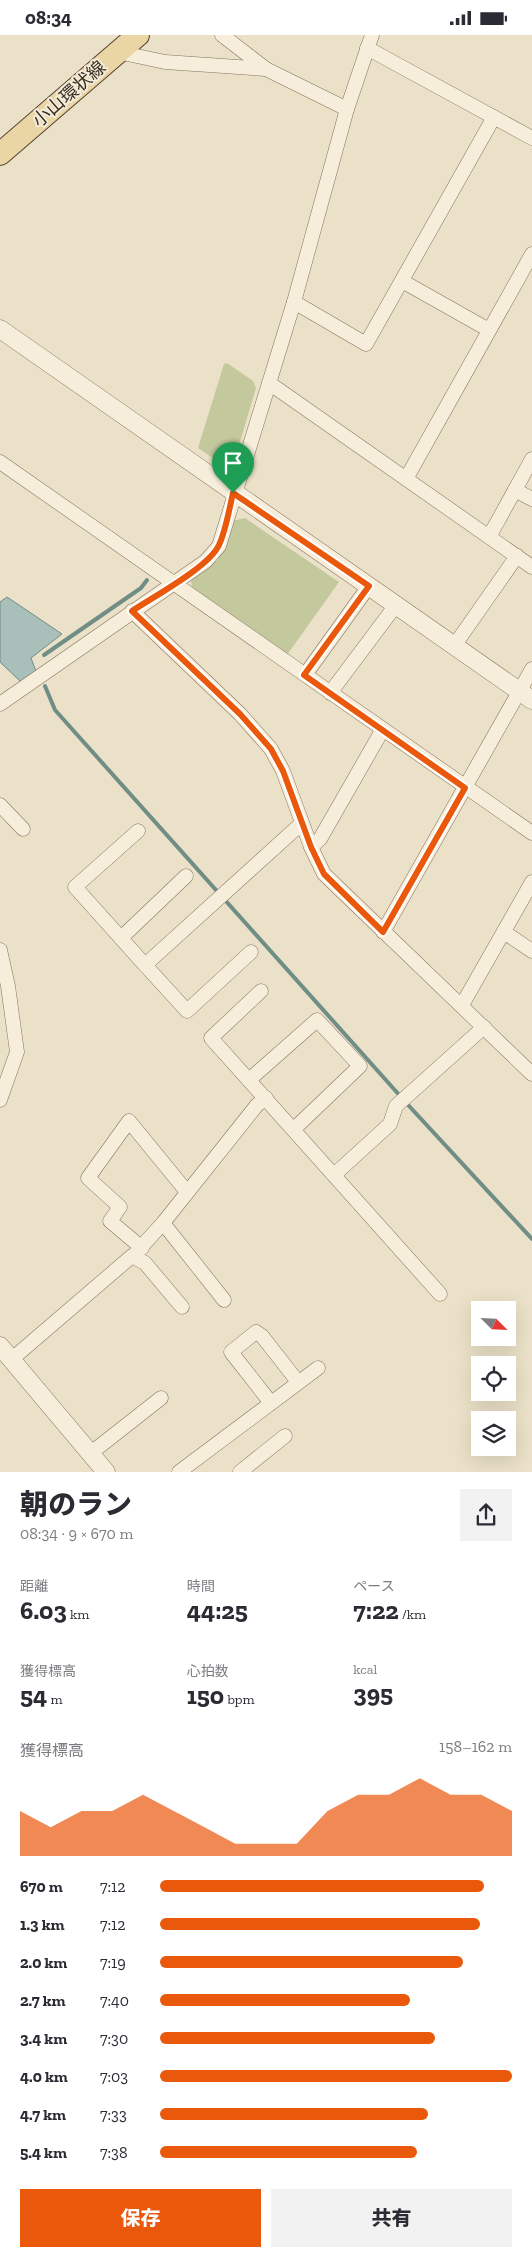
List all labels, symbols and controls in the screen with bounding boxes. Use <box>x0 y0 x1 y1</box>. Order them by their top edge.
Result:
text: 08:34 <box>25 6 72 29</box>
street label: 小山環状線 <box>28 56 110 132</box>
pin <box>212 442 254 493</box>
icon: arrive <box>219 449 247 477</box>
north arrow <box>471 1301 516 1346</box>
map controls <box>471 1301 516 1456</box>
button: locate <box>471 1356 516 1401</box>
button: layers <box>471 1411 516 1456</box>
text: 朝のラン <box>20 1488 132 1521</box>
button: share <box>460 1489 512 1541</box>
text: 08:34 · 9 × 670 m <box>20 1524 133 1543</box>
text: 距離 <box>20 1578 48 1595</box>
text: 時間 <box>187 1578 215 1595</box>
text: ペース <box>353 1578 395 1595</box>
text: 6.03 <box>20 1595 67 1625</box>
text: 44:25 <box>187 1595 248 1625</box>
text: 7:22 <box>353 1595 399 1625</box>
text: km <box>67 1606 89 1623</box>
text: /km <box>399 1606 426 1623</box>
text: kcal <box>353 1661 377 1678</box>
text: 獲得標高 <box>20 1663 76 1680</box>
text: 心拍数 <box>187 1663 229 1680</box>
text: 395 <box>353 1678 393 1708</box>
text: 54 <box>20 1680 47 1710</box>
text: 150 <box>187 1680 224 1710</box>
text: m <box>47 1691 63 1708</box>
text: bpm <box>224 1691 255 1708</box>
text: 158–162 m <box>439 1737 512 1756</box>
text: 獲得標高 <box>20 1741 84 1760</box>
text: 670 m <box>20 1877 63 1896</box>
text: 7:12 <box>100 1877 126 1896</box>
text: 1.3 km <box>20 1915 65 1934</box>
text: 7:12 <box>100 1915 126 1934</box>
text: 2.0 km <box>20 1953 67 1972</box>
text: 7:19 <box>100 1953 126 1972</box>
text: 2.7 km <box>20 1991 66 2010</box>
text: 7:40 <box>100 1991 129 2010</box>
text: 3.4 km <box>20 2029 67 2048</box>
text: 7:30 <box>100 2029 128 2048</box>
text: 4.0 km <box>20 2067 68 2086</box>
text: 7:03 <box>100 2067 128 2086</box>
text: 4.7 km <box>20 2105 66 2124</box>
text: 7:33 <box>100 2105 127 2124</box>
text: 5.4 km <box>20 2143 67 2162</box>
text: 7:38 <box>100 2143 128 2162</box>
button: 保存 <box>20 2189 261 2247</box>
button: 共有 <box>271 2189 512 2247</box>

